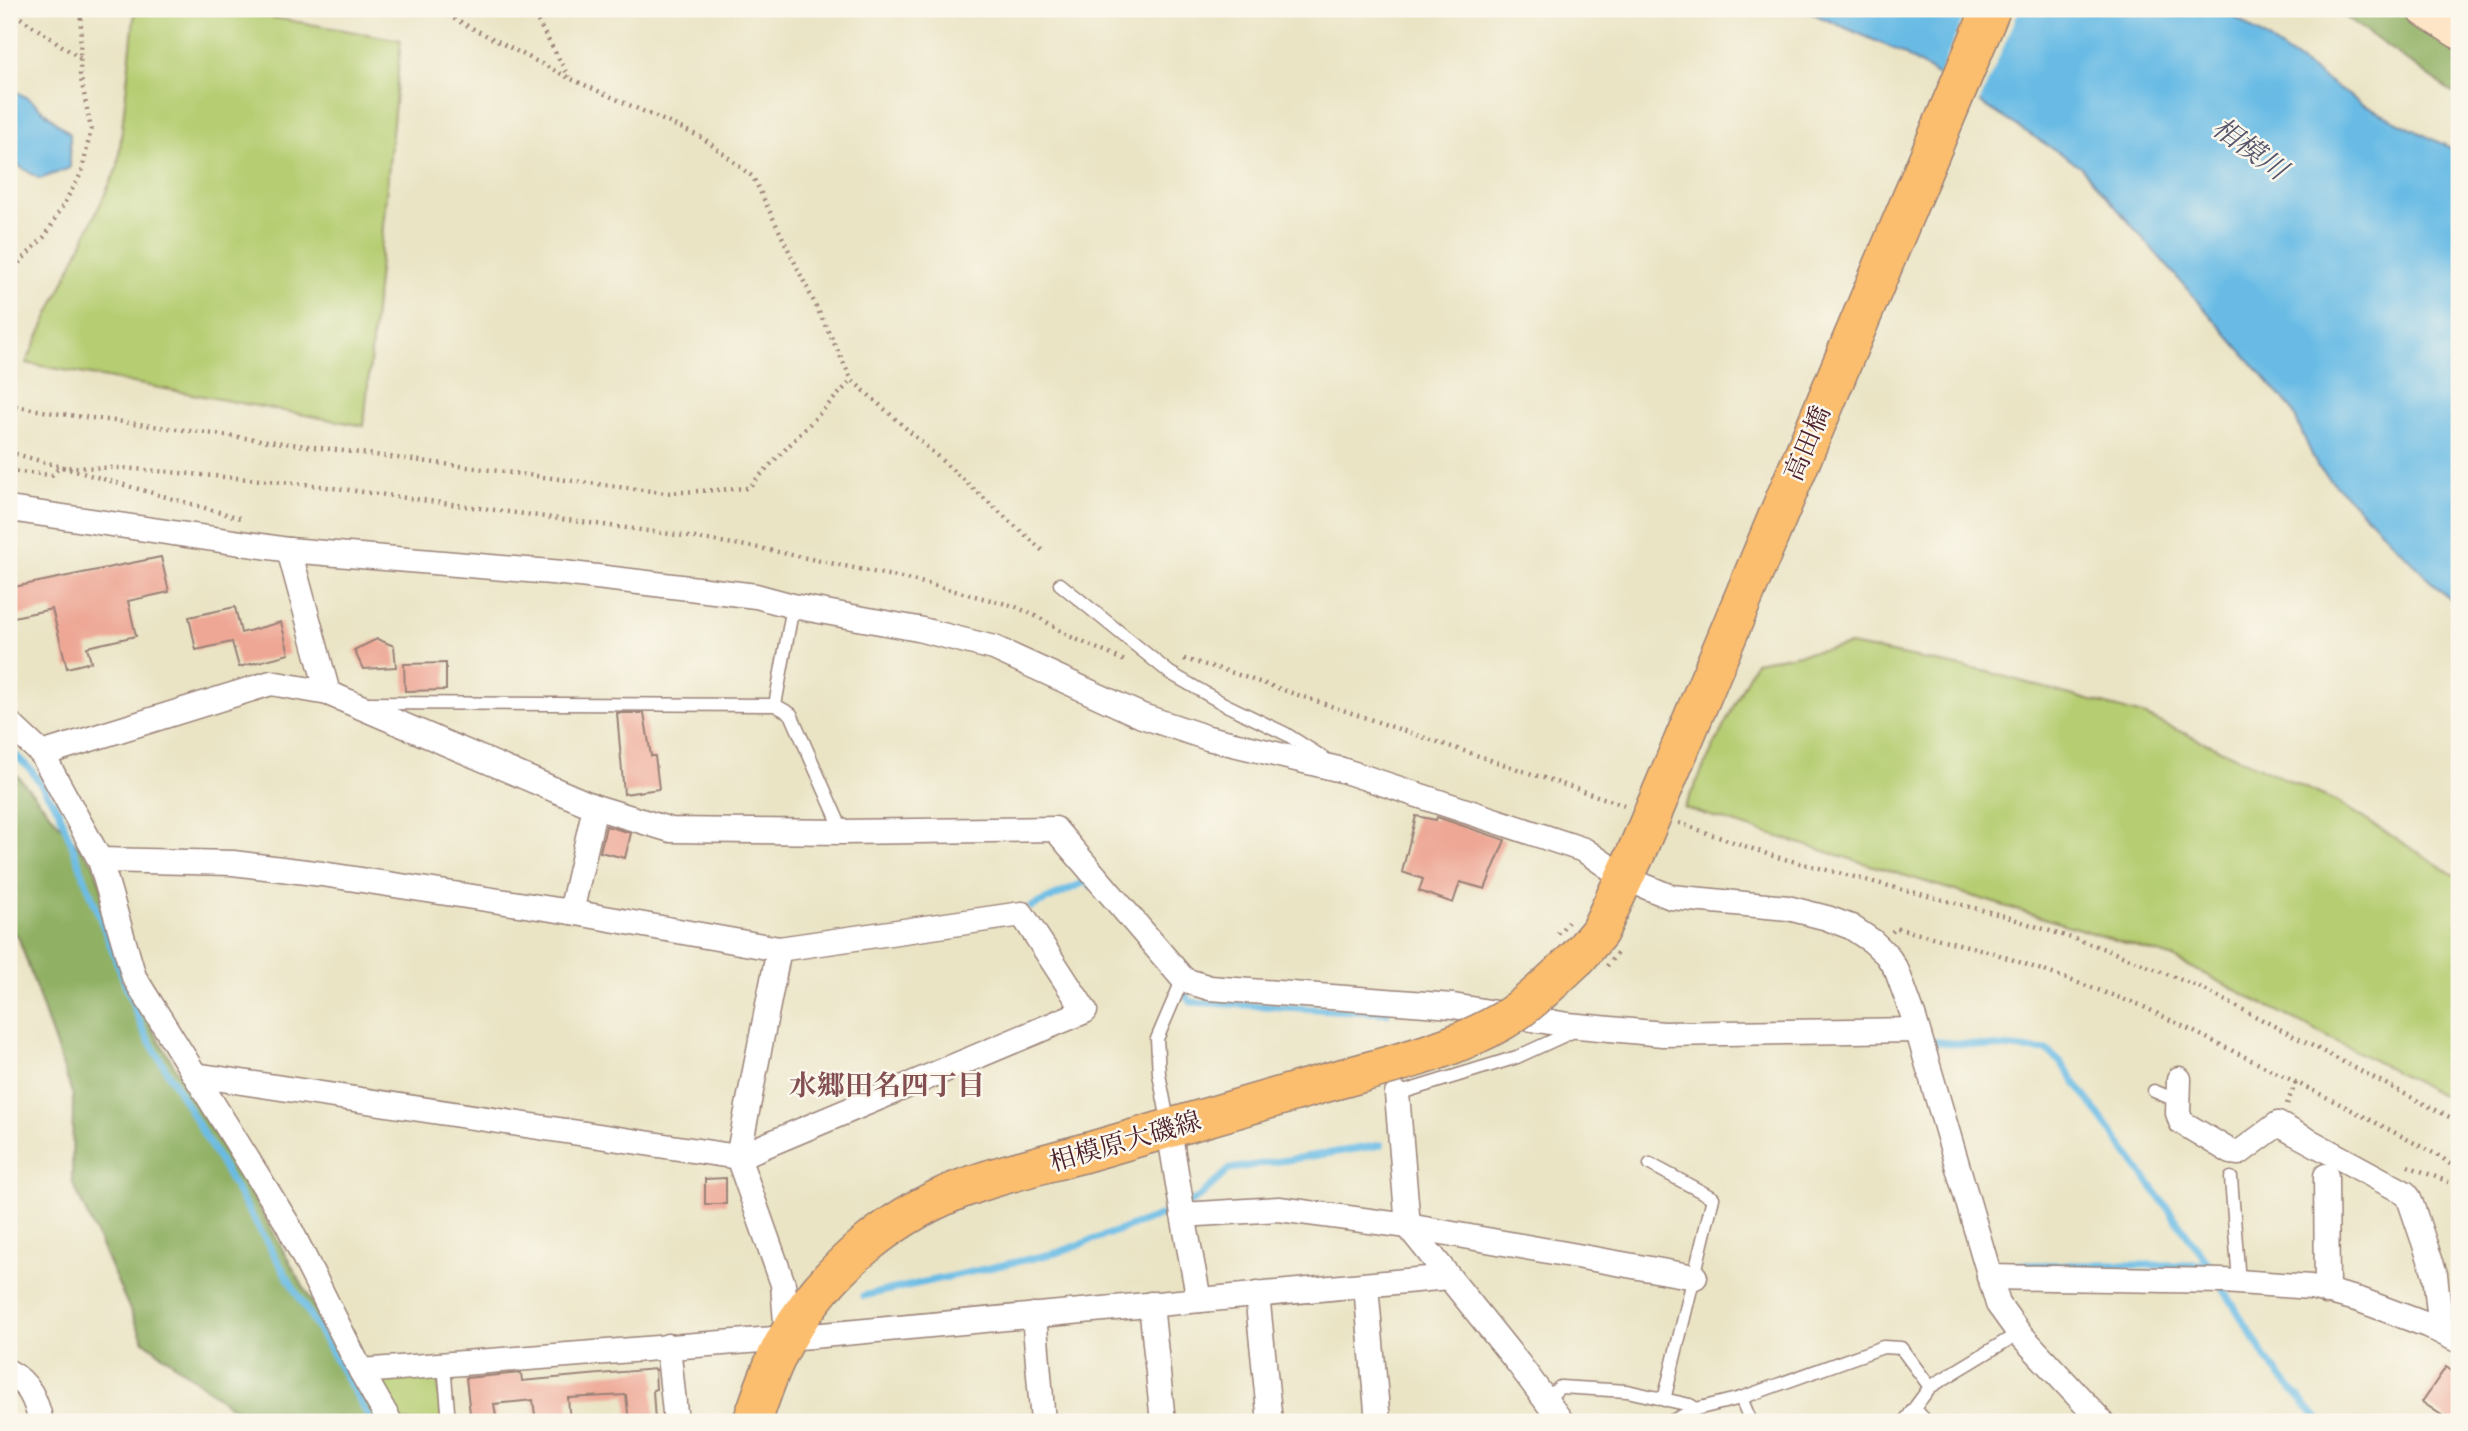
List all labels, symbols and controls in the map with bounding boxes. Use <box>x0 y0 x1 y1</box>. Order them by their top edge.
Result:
water label: 相模川 <box>2205 110 2296 190</box>
street label: 高田橋 <box>1778 401 1839 486</box>
district label: 水郷田名四丁目 <box>789 1069 985 1104</box>
street label: 相模原大磯線 <box>1046 1105 1205 1180</box>

